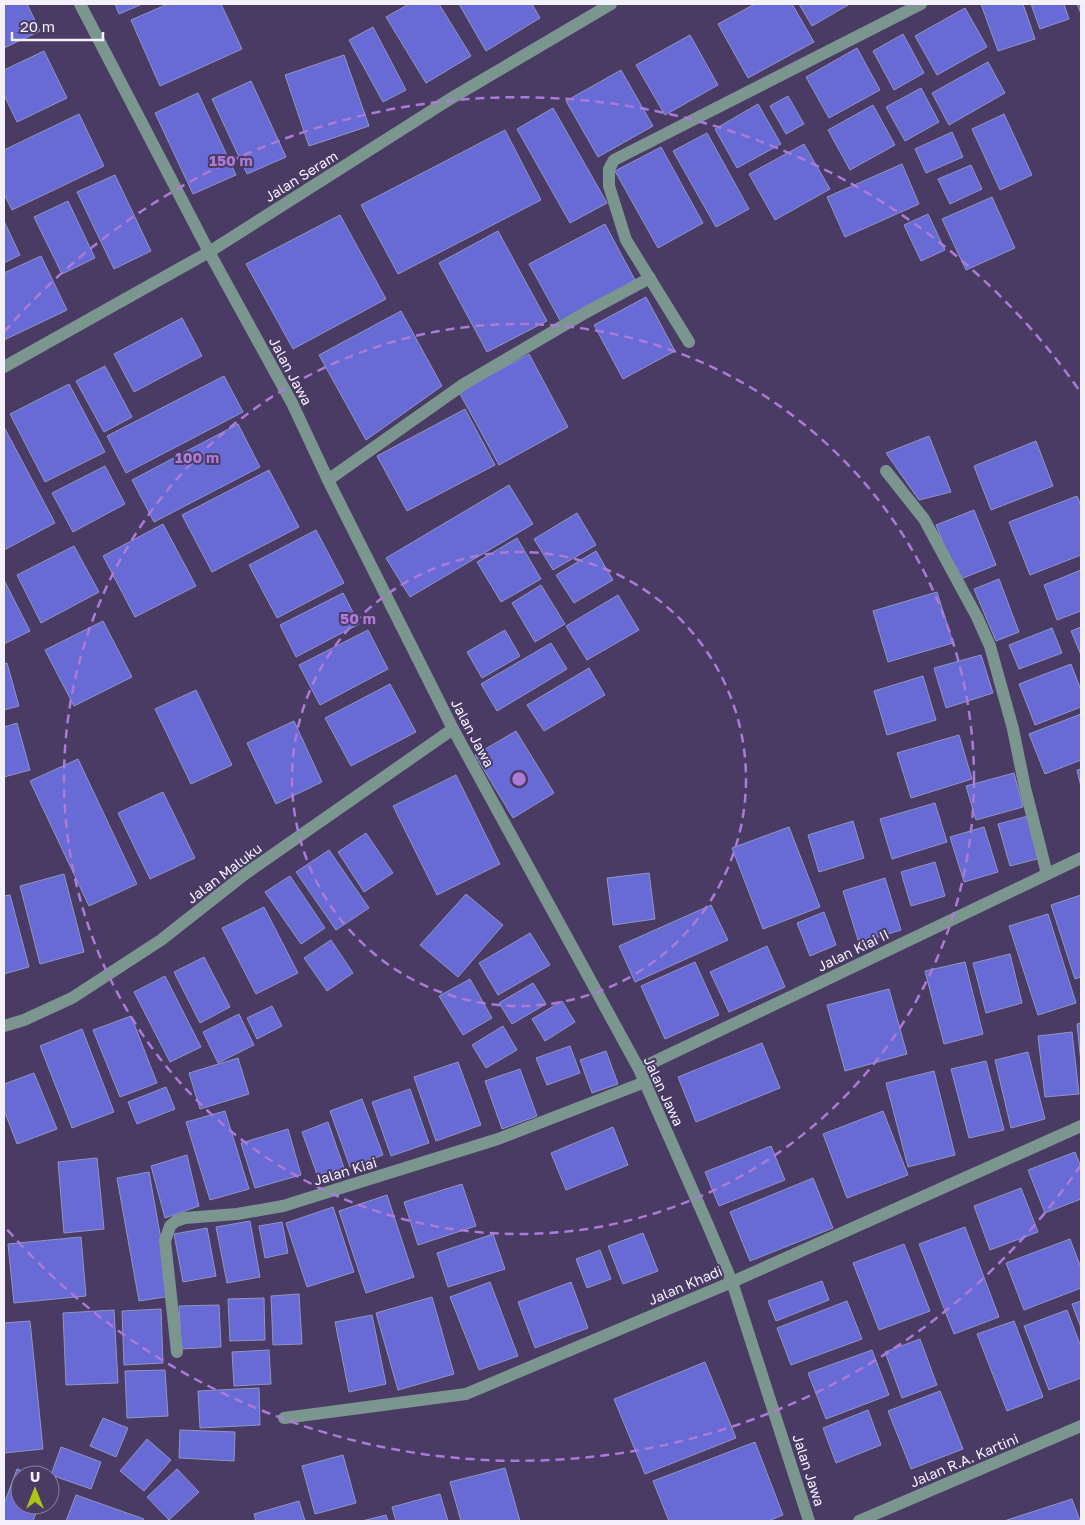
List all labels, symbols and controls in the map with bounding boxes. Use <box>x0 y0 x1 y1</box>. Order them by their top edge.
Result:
scale bar <box>12 10 104 42</box>
text: 20 m <box>20 17 55 35</box>
street label: Jalan Seram <box>261 147 341 205</box>
text: 150 m <box>209 151 253 169</box>
street label: Jalan Jawa <box>266 334 316 408</box>
text: 100 m <box>175 448 219 466</box>
text: 50 m <box>340 609 376 627</box>
street label: Jalan Jawa <box>448 696 498 770</box>
centre of rings <box>510 770 528 788</box>
street label: Jalan Maluku <box>183 839 265 907</box>
street label: Jalan Kiai II <box>814 925 892 975</box>
street label: Jalan Jawa <box>641 1054 687 1128</box>
street label: Jalan Kiai <box>311 1153 379 1189</box>
street label: Jalan Khadi <box>645 1262 725 1308</box>
street label: Jalan R.A. Kartini <box>907 1429 1021 1491</box>
street label: Jalan Jawa <box>789 1432 829 1508</box>
north arrow <box>10 1465 60 1515</box>
text: U <box>30 1468 40 1485</box>

